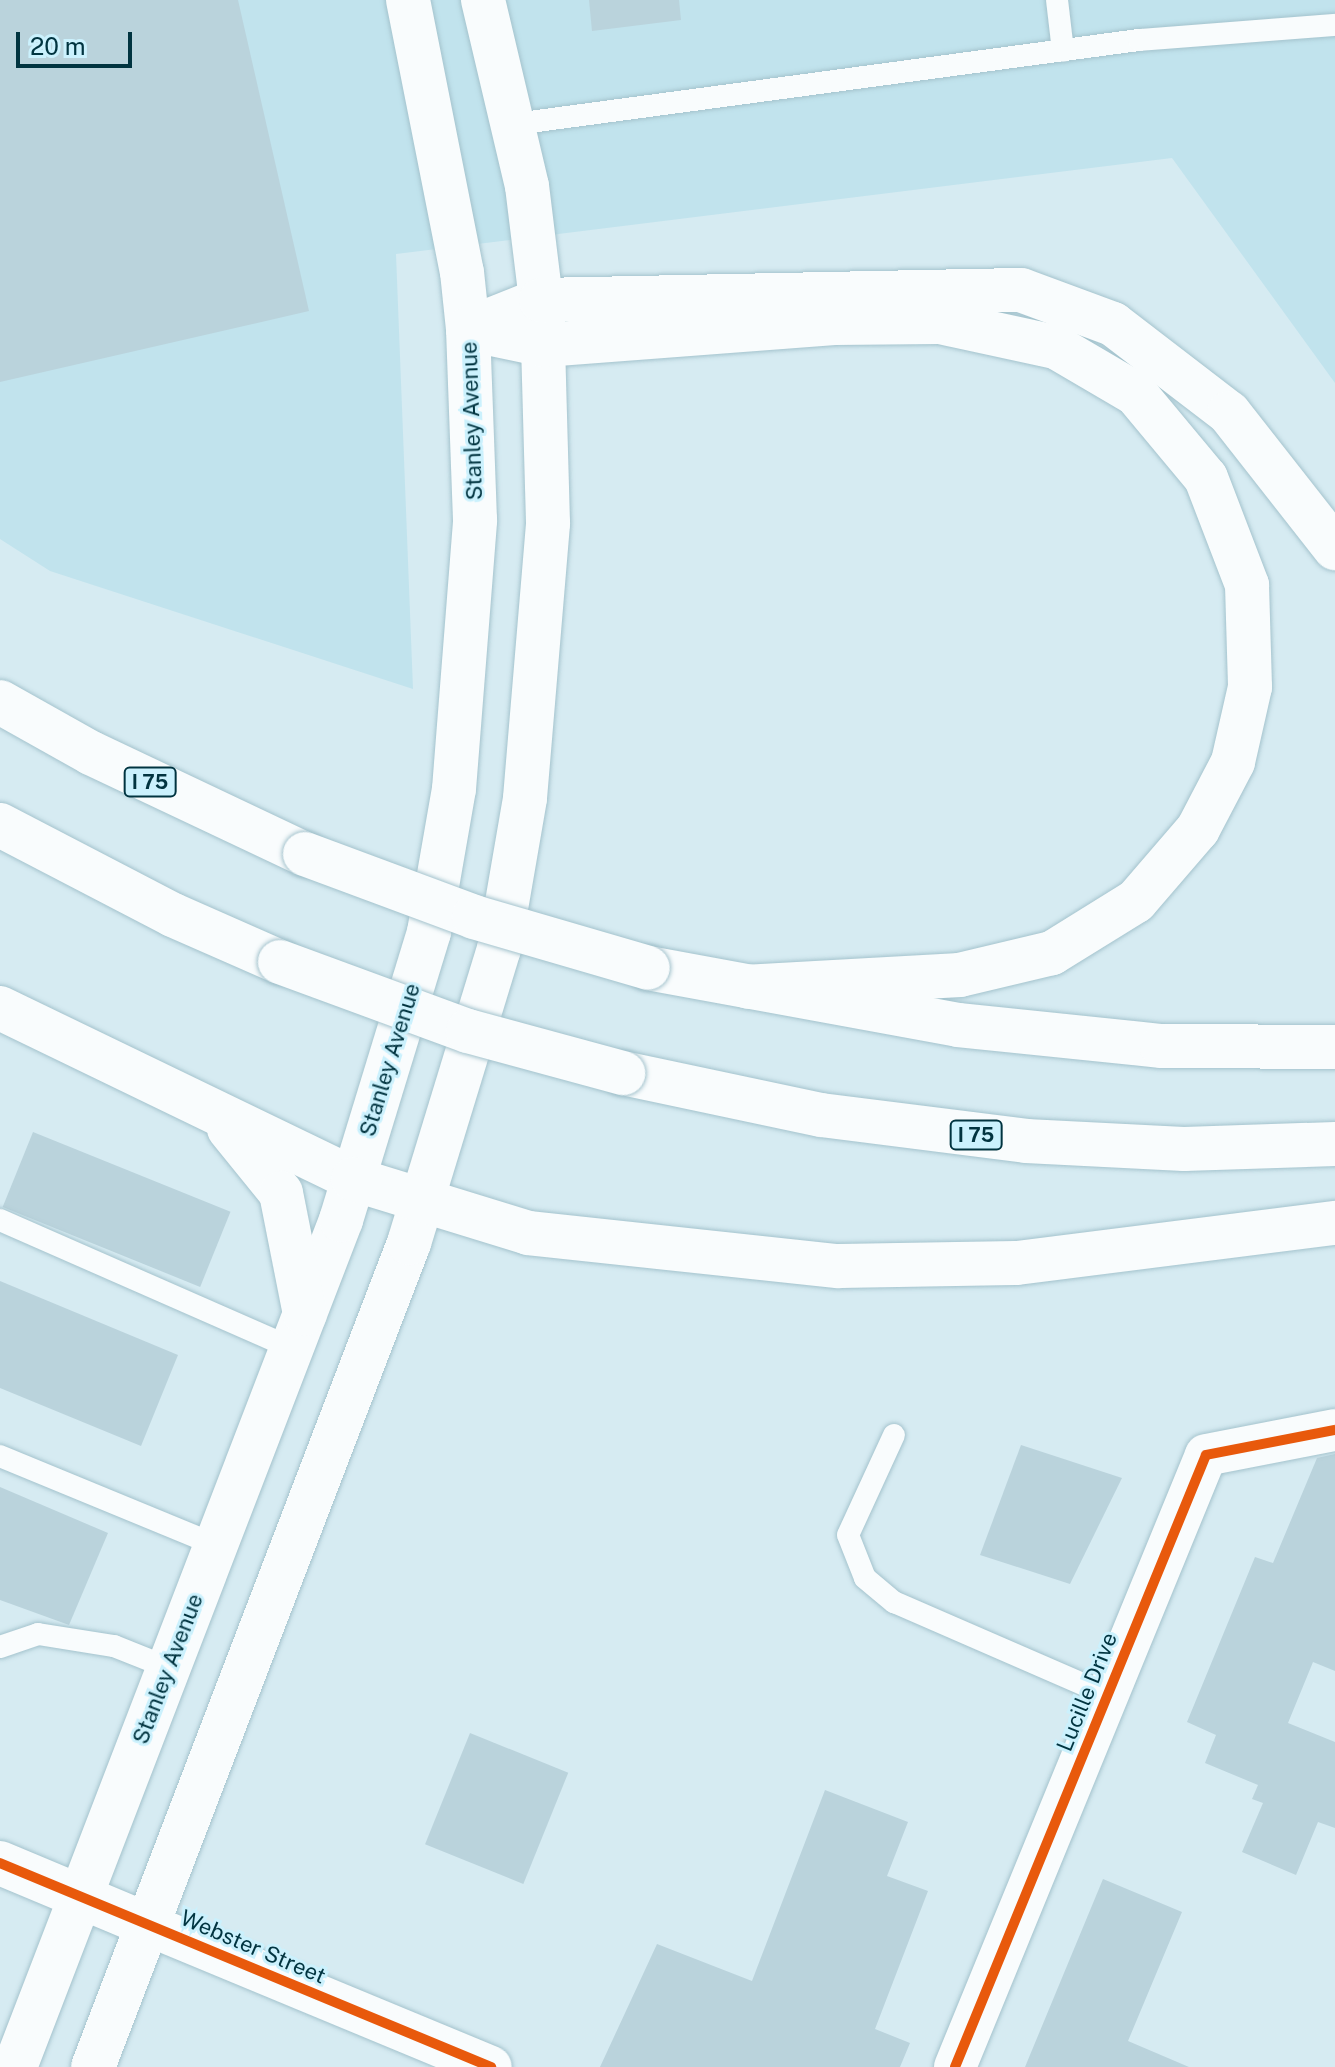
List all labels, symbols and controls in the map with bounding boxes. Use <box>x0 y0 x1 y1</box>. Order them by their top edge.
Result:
scale bar <box>20 16 136 66</box>
text: 20 m <box>30 32 86 60</box>
street label: Stanley Avenue <box>456 341 488 501</box>
road number: I 75 <box>122 766 178 798</box>
street label: Stanley Avenue <box>354 980 426 1140</box>
road number: I 75 <box>948 1119 1004 1151</box>
street label: Stanley Avenue <box>127 1590 209 1748</box>
street label: Lucille Drive <box>1051 1629 1123 1755</box>
street label: Webster Street <box>176 1905 330 1989</box>

